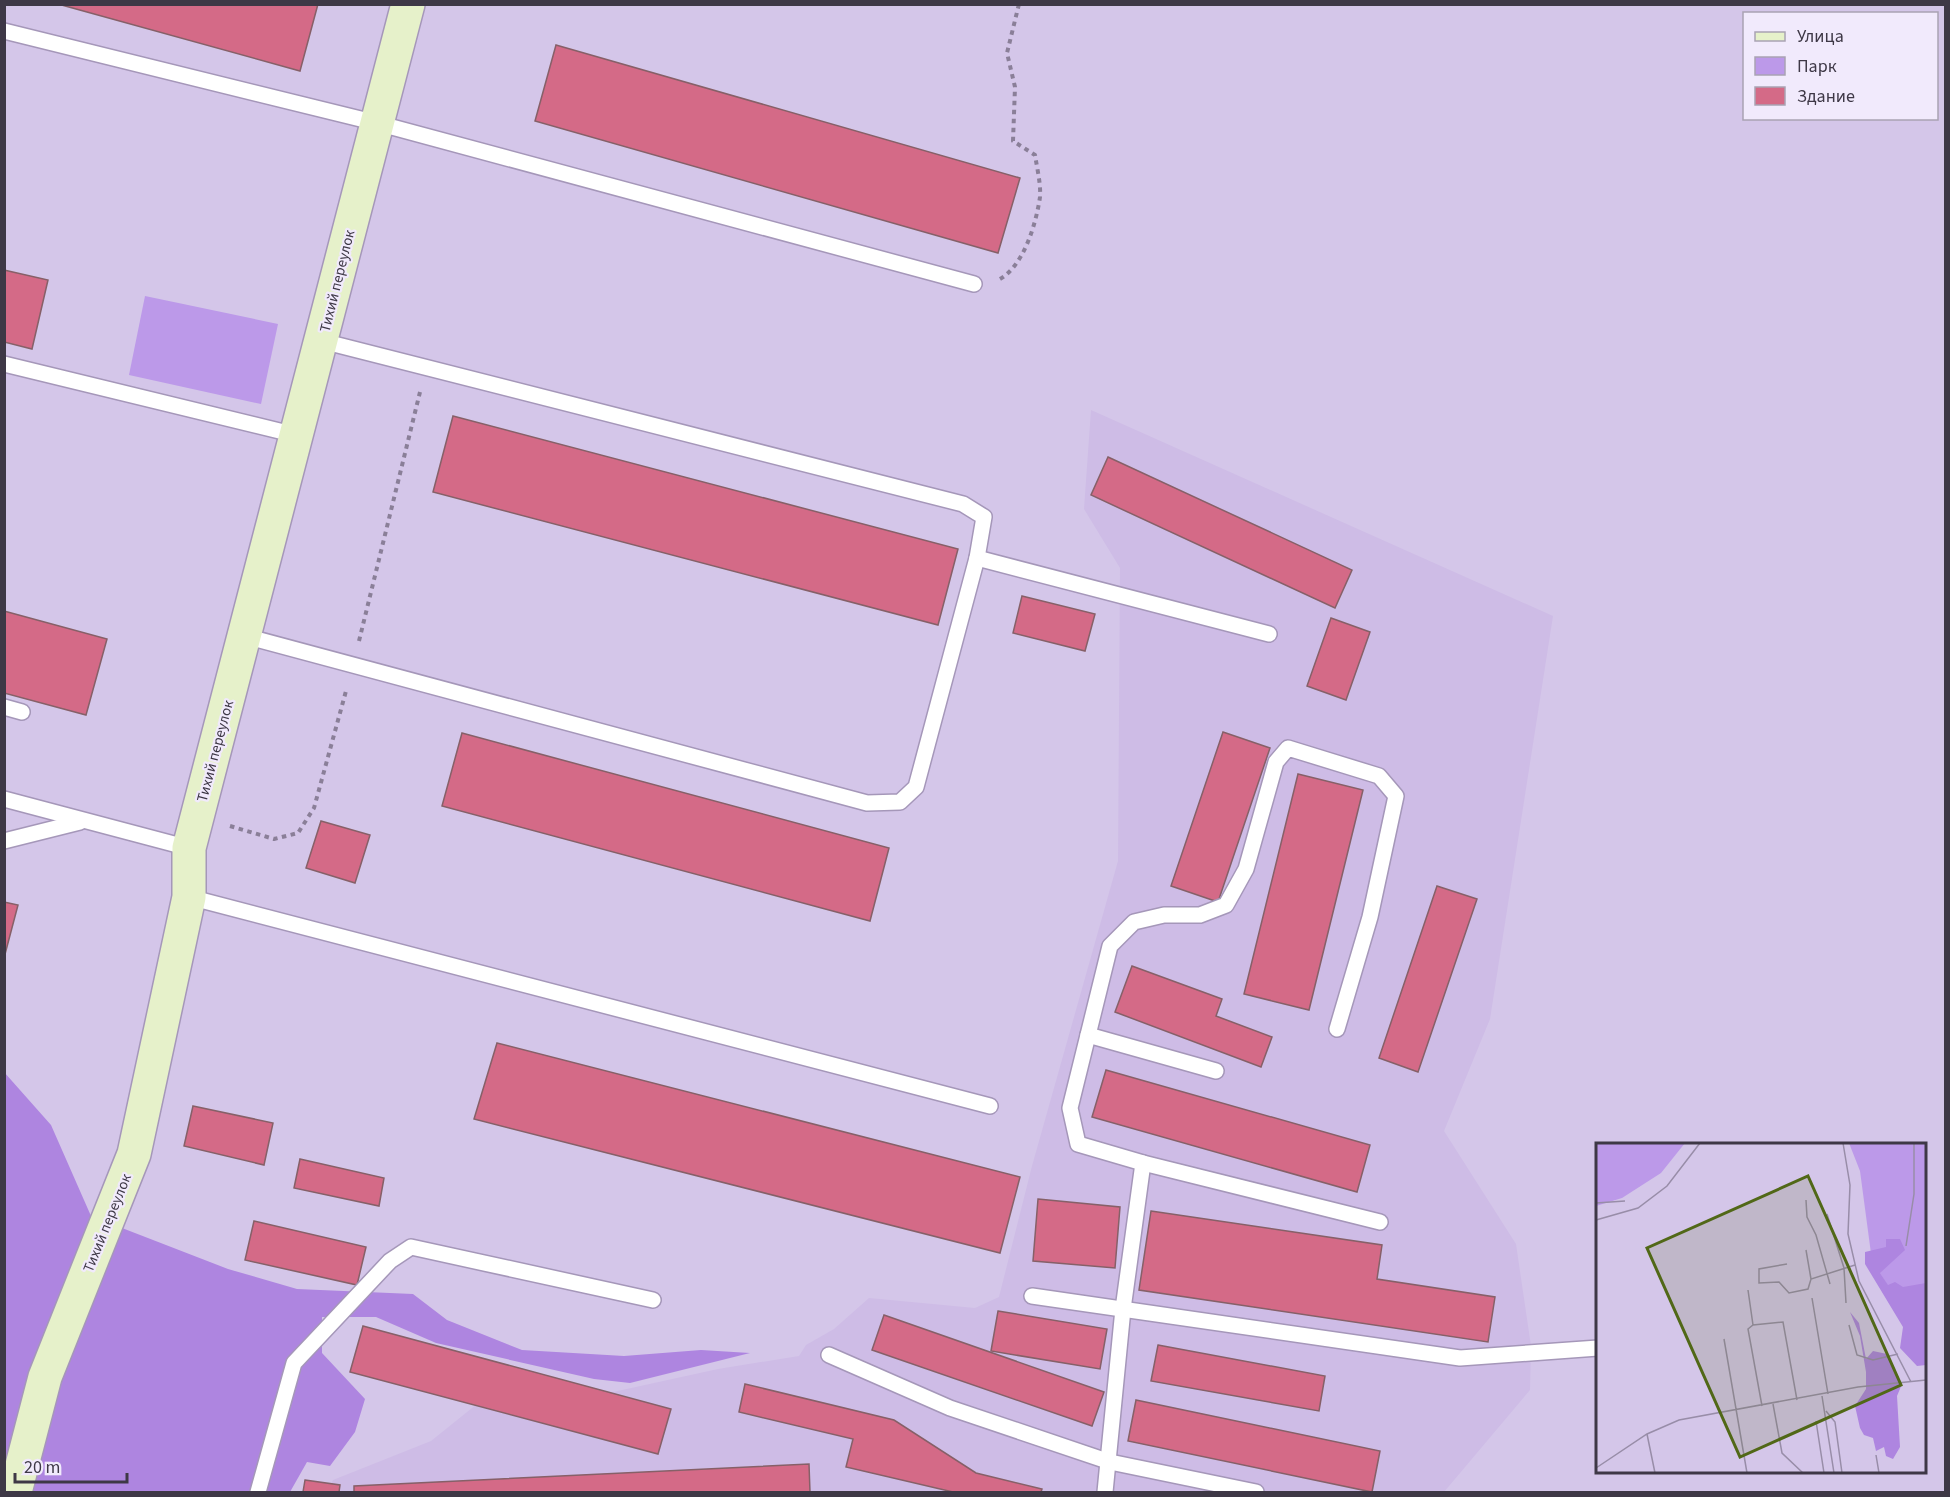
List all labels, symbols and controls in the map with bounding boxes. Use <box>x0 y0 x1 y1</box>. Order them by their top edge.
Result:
legend <box>1743 12 1938 120</box>
text: Улица <box>1797 24 1844 49</box>
text: Парк <box>1797 54 1837 79</box>
text: Здание <box>1797 84 1855 109</box>
street label: Тихий переулок <box>315 227 360 334</box>
street label: Тихий переулок <box>192 697 239 804</box>
inset map <box>1596 1143 1926 1473</box>
street label: Тихий переулок <box>78 1170 137 1276</box>
scale bar <box>15 1446 128 1484</box>
text: 20 m <box>24 1455 60 1480</box>

